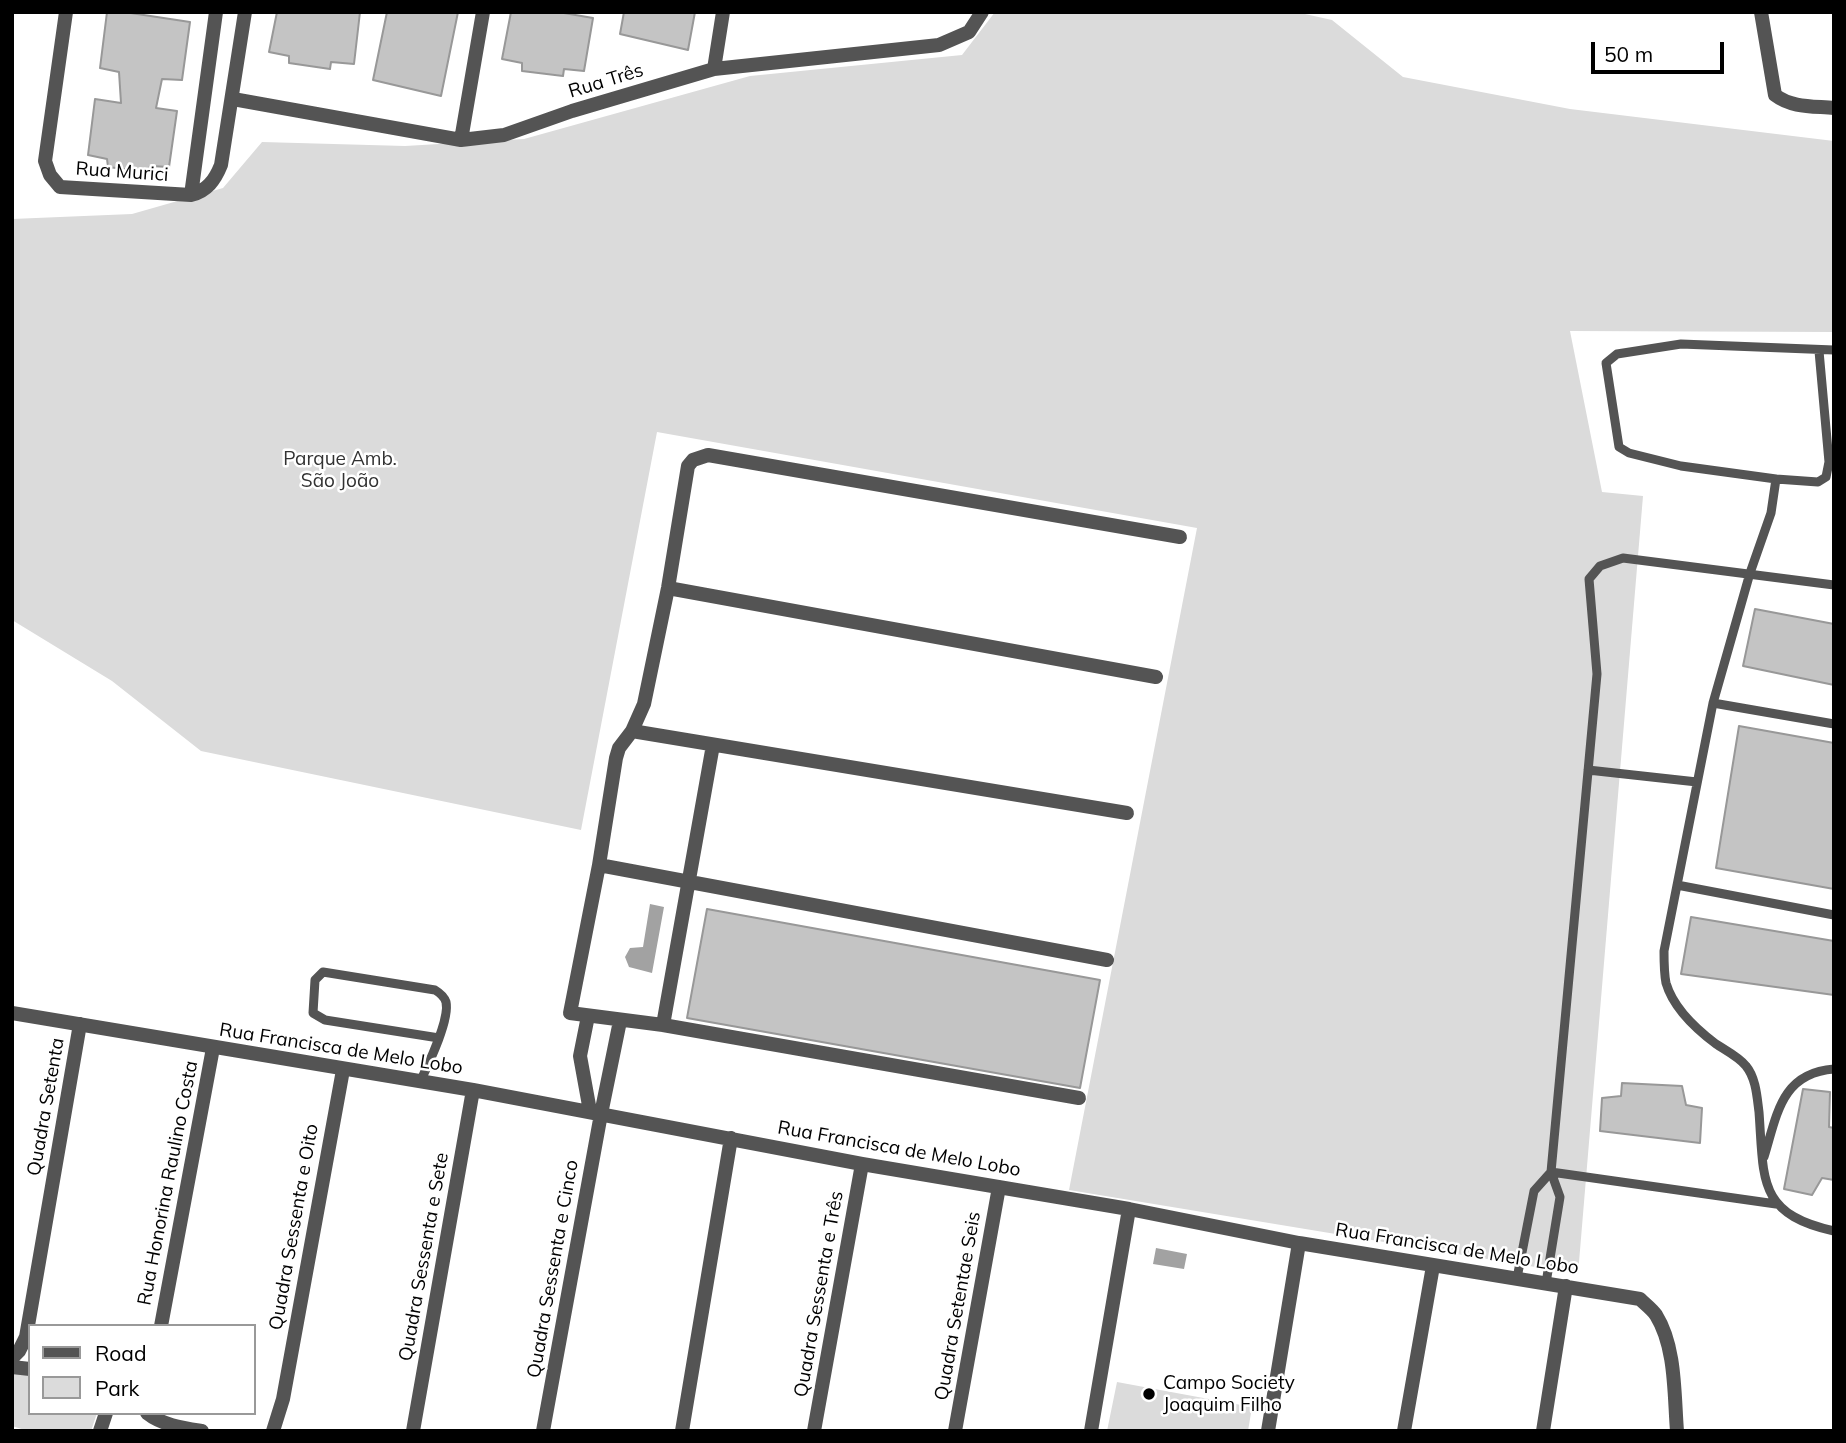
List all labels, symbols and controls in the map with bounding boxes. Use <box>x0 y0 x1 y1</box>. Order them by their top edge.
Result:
scale bar <box>1594 28 1727 72</box>
text: 50 m <box>1604 41 1653 67</box>
street label: Rua Três <box>566 59 646 103</box>
street label: Rua Murici <box>75 157 169 187</box>
park label: Parque Amb. São João <box>283 448 397 492</box>
street label: Rua Francisca de Melo Lobo <box>218 1018 464 1080</box>
street label: Quadra Setenta <box>23 1036 69 1178</box>
street label: Rua Honorina Raulino Costa <box>133 1059 203 1307</box>
street label: Rua Francisca de Melo Lobo <box>776 1116 1022 1182</box>
street label: Quadra Sessenta e Oito <box>265 1122 323 1332</box>
street label: Quadra Sessenta e Sete <box>394 1151 454 1363</box>
street label: Quadra Sessenta e Cinco <box>523 1158 583 1380</box>
street label: Quadra Sessenta e Três <box>790 1189 848 1399</box>
street label: Quadra Setentae Seis <box>930 1210 986 1402</box>
street label: Rua Francisca de Melo Lobo <box>1334 1218 1580 1280</box>
legend <box>28 1324 256 1415</box>
text: Road <box>95 1340 146 1366</box>
place label: Campo Society Joaquim Filho <box>1163 1372 1295 1416</box>
text: Park <box>95 1375 139 1401</box>
marker: Campo Society Joaquim Filho <box>1141 1386 1157 1402</box>

